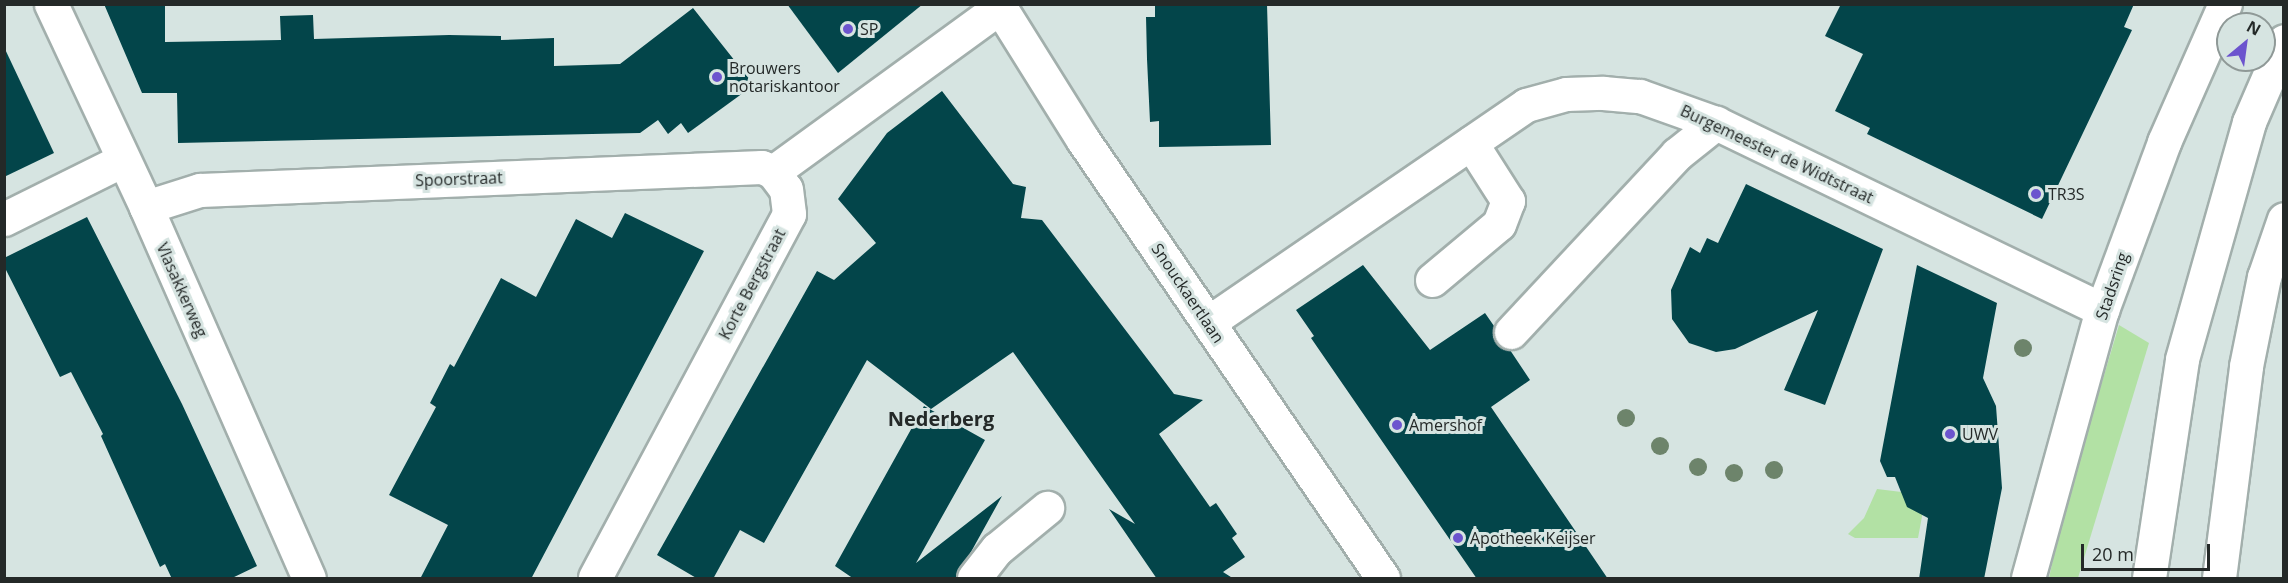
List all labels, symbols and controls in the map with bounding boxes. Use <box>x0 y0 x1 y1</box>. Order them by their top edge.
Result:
north arrow <box>2216 12 2276 72</box>
text: N <box>2243 15 2265 41</box>
place label: SP <box>860 19 878 39</box>
marker: SP <box>841 22 855 36</box>
place label: Brouwers notariskantoor <box>729 58 840 96</box>
marker: Brouwers notariskantoor <box>710 70 724 84</box>
street label: Burgemeester de Widtstraat <box>1677 101 1877 207</box>
street label: Spoorstraat <box>415 168 503 190</box>
place label: TR3S <box>2048 184 2085 204</box>
marker: TR3S <box>2029 187 2043 201</box>
street label: Korte Bergstraat <box>715 225 789 343</box>
street label: Vlasakkerweg <box>153 240 211 340</box>
street label: Snouckaertlaan <box>1148 240 1228 346</box>
street label: Stadsring <box>2092 250 2132 322</box>
district label: Nederberg <box>888 406 994 430</box>
place label: Amershof <box>1409 415 1482 435</box>
marker: Amershof <box>1390 418 1404 432</box>
place label: UWV <box>1962 424 1998 444</box>
marker: UWV <box>1943 427 1957 441</box>
place label: Apotheek Keijser <box>1470 528 1596 548</box>
marker: Apotheek Keijser <box>1451 531 1465 545</box>
scale bar <box>2084 532 2213 570</box>
text: 20 m <box>2092 542 2134 566</box>

